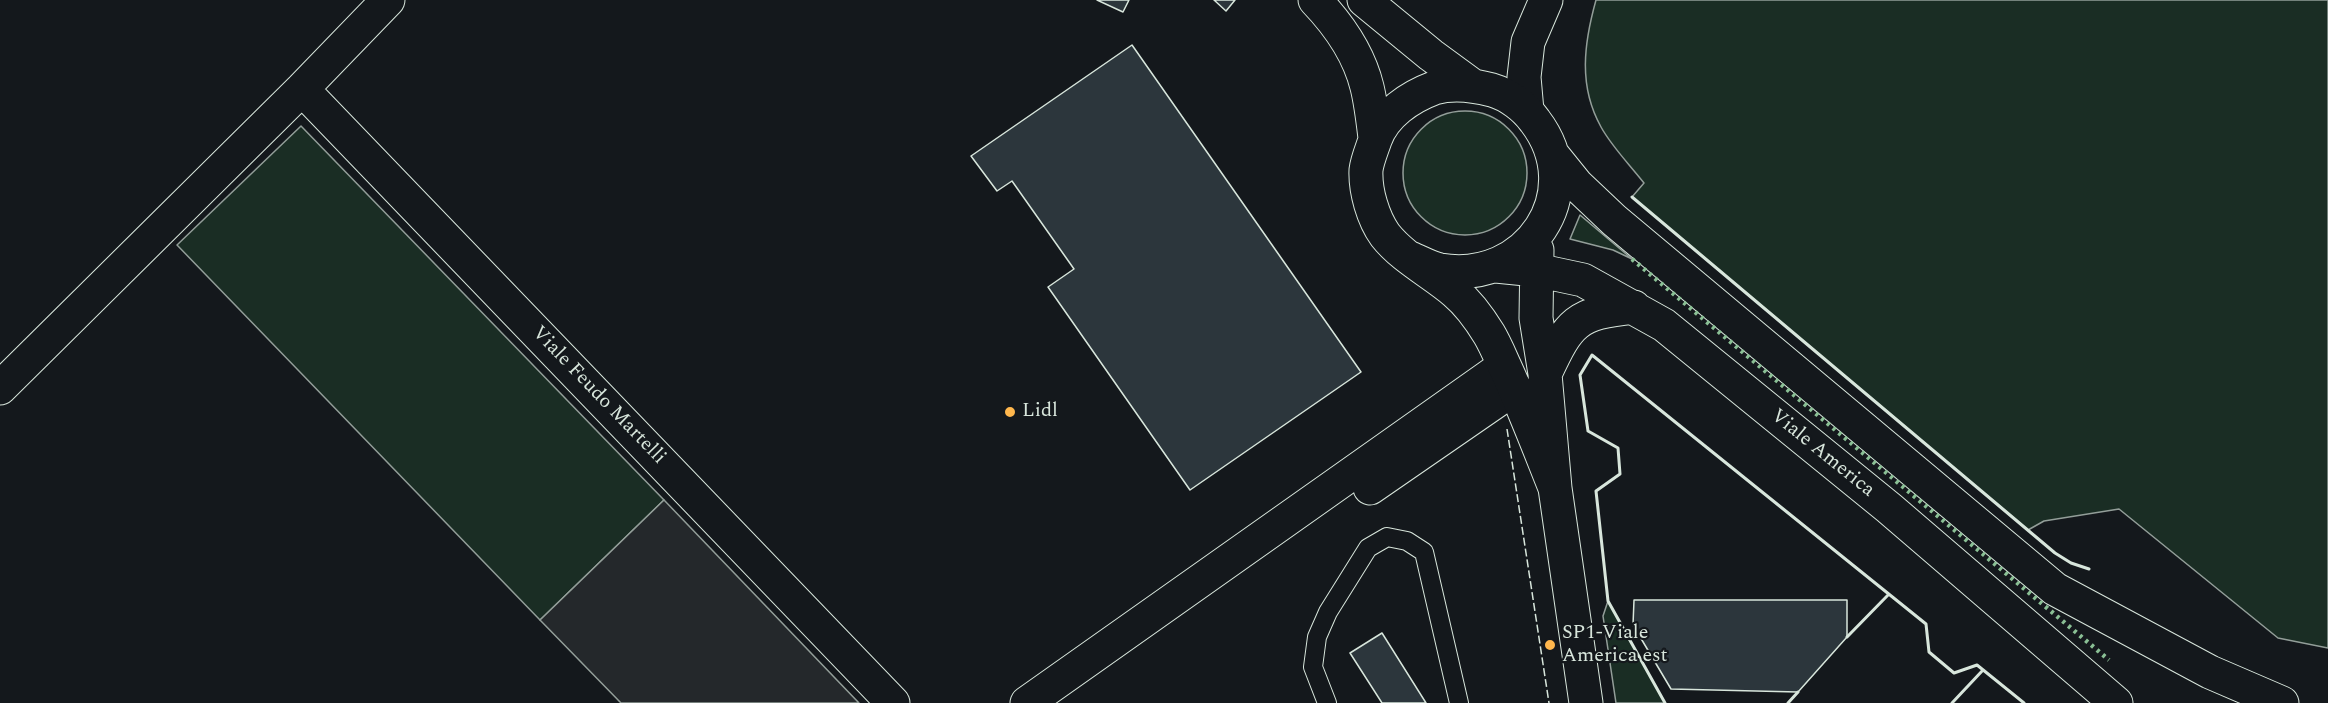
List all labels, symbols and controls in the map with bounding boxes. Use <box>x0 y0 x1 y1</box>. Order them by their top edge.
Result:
street label: Viale Feudo Martelli <box>526 322 670 470</box>
place label: Lidl <box>1022 400 1058 424</box>
marker: Lidl <box>1003 405 1017 419</box>
street label: Viale America <box>1765 405 1879 503</box>
place label: SP1-Viale America est <box>1562 622 1668 669</box>
marker: SP1-Viale America est <box>1543 638 1557 652</box>

